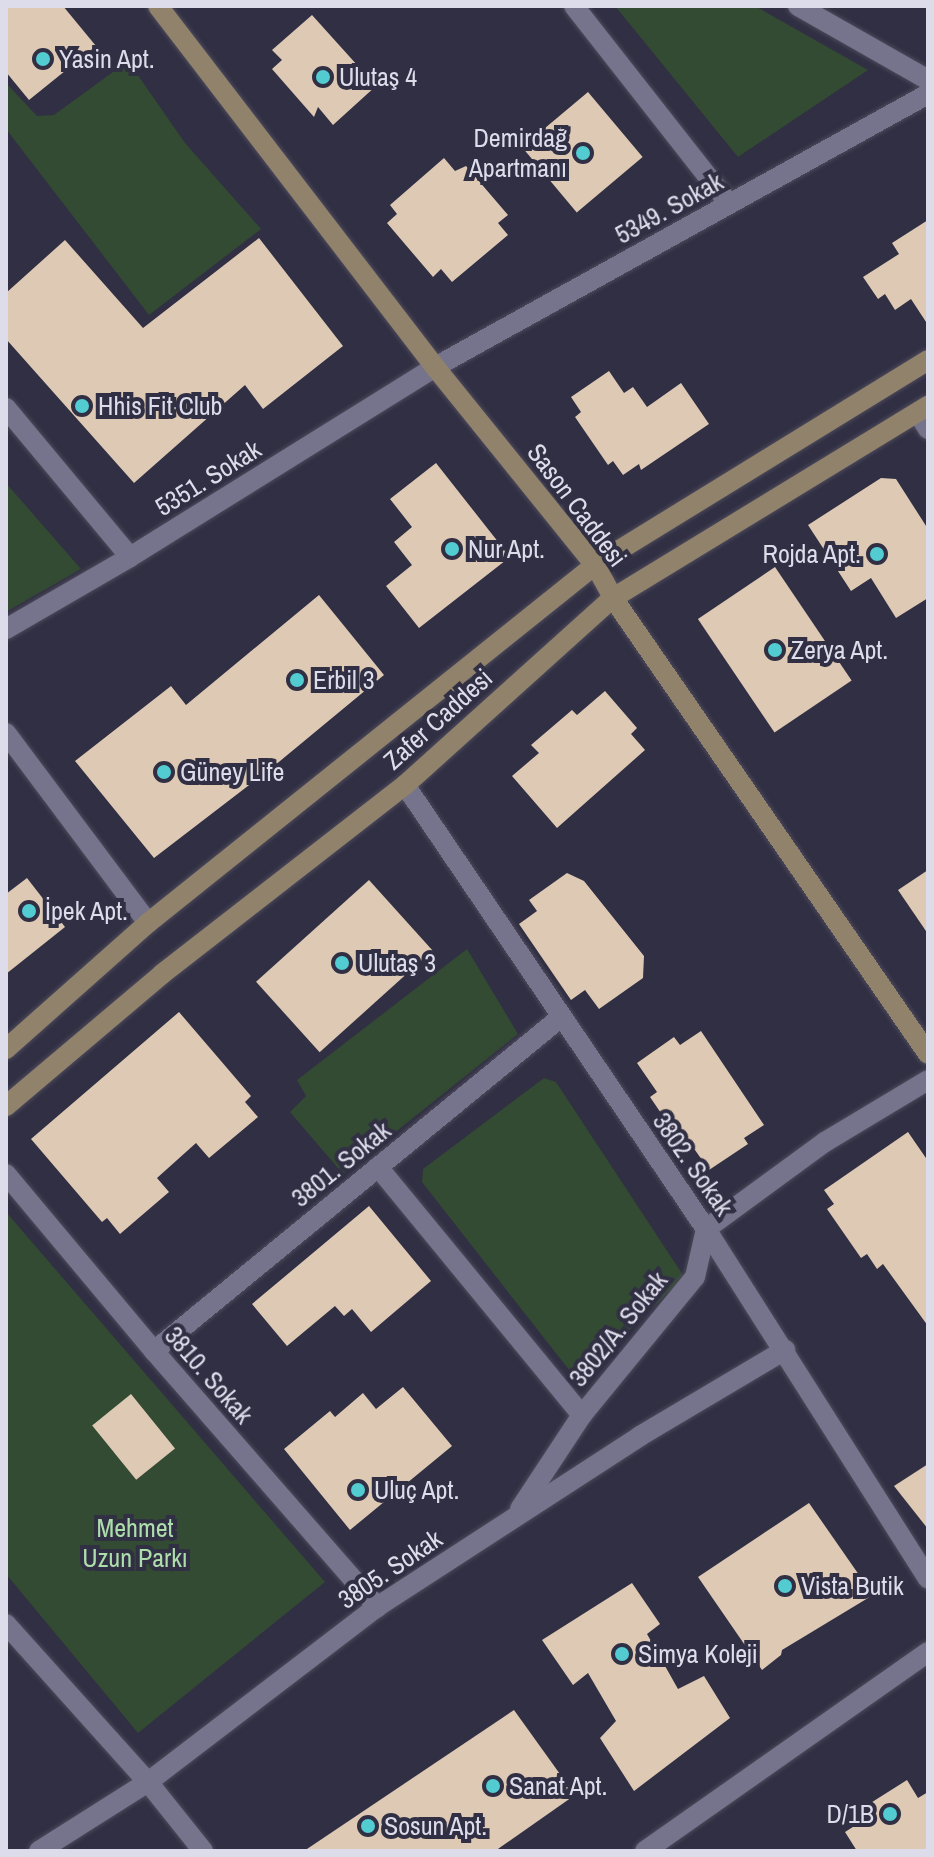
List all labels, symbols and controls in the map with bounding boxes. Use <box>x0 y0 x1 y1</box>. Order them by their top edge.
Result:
place label: Yasin Apt. <box>59 43 156 75</box>
marker: Yasin Apt. <box>34 50 52 68</box>
place label: Ulutaş 4 <box>339 61 417 93</box>
marker: Ulutaş 4 <box>314 68 332 86</box>
place label: Demirdağ Apartmanı <box>469 122 567 184</box>
marker: Demirdağ Apartmanı <box>574 144 592 162</box>
street label: 5349. Sokak <box>610 166 728 250</box>
place label: Hhis Fit Club <box>98 390 222 422</box>
marker: Hhis Fit Club <box>73 397 91 415</box>
street label: 5351. Sokak <box>149 433 267 523</box>
street label: Sason Caddesi <box>521 437 633 573</box>
place label: Nur Apt. <box>468 533 546 565</box>
place label: Rojda Apt. <box>761 538 861 570</box>
marker: Nur Apt. <box>443 540 461 558</box>
marker: Rojda Apt. <box>868 545 886 563</box>
place label: Zerya Apt. <box>791 634 889 666</box>
marker: Zerya Apt. <box>766 641 784 659</box>
street label: Zafer Caddesi <box>377 662 499 776</box>
place label: Erbil 3 <box>313 664 375 696</box>
marker: Erbil 3 <box>288 671 306 689</box>
place label: Güney Life <box>180 756 284 788</box>
marker: Güney Life <box>155 763 173 781</box>
place label: İpek Apt. <box>45 895 129 927</box>
marker: İpek Apt. <box>20 902 38 920</box>
place label: Ulutaş 3 <box>358 947 436 979</box>
marker: Ulutaş 3 <box>333 954 351 972</box>
street label: 3802. Sokak <box>646 1107 740 1221</box>
street label: 3801. Sokak <box>285 1115 397 1213</box>
street label: 3802/A. Sokak <box>562 1265 674 1393</box>
street label: 3810. Sokak <box>158 1320 260 1430</box>
place label: Uluç Apt. <box>374 1474 461 1506</box>
marker: Uluç Apt. <box>349 1481 367 1499</box>
park label: Mehmet Uzun Parkı <box>82 1512 188 1574</box>
street label: 3805. Sokak <box>332 1523 448 1615</box>
place label: Vista Butik <box>801 1570 904 1602</box>
marker: Vista Butik <box>776 1577 794 1595</box>
place label: Simya Koleji <box>638 1638 758 1670</box>
marker: Simya Koleji <box>613 1645 631 1663</box>
place label: Sanat Apt. <box>509 1770 609 1802</box>
marker: Sanat Apt. <box>484 1777 502 1795</box>
place label: D/1B <box>827 1798 874 1830</box>
marker: D/1B <box>881 1805 899 1823</box>
place label: Sosun Apt. <box>384 1810 488 1842</box>
marker: Sosun Apt. <box>359 1817 377 1835</box>

